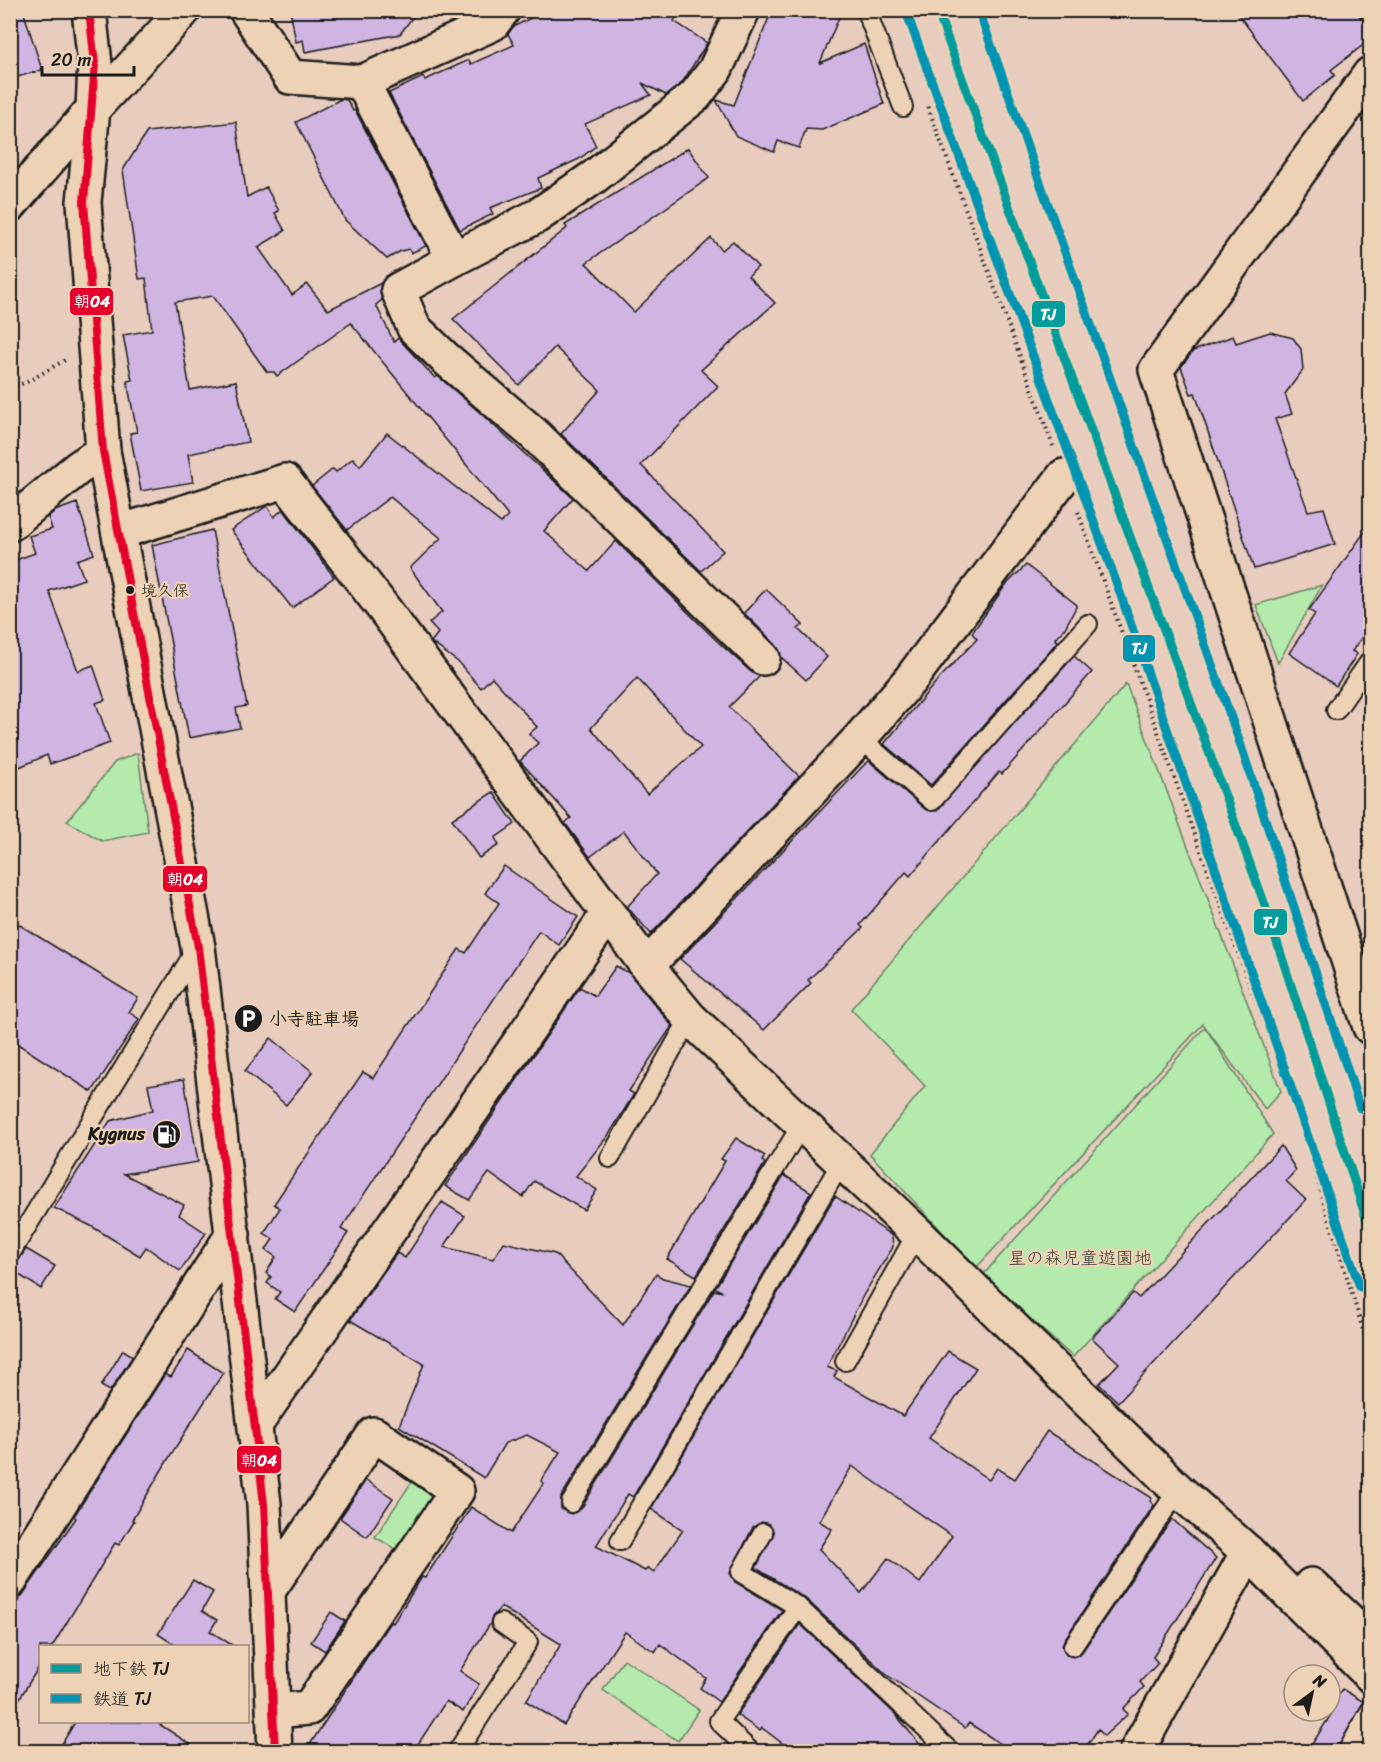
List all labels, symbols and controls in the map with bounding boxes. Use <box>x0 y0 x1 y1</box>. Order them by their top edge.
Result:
scale bar <box>42 39 134 77</box>
text: 20 m <box>51 44 91 76</box>
line badge: 朝04 <box>69 287 114 316</box>
text: 朝04 <box>74 287 110 316</box>
line badge: TJ <box>1031 300 1066 328</box>
text: TJ <box>1040 300 1057 329</box>
place label: 境久保 <box>141 576 189 605</box>
marker: 境久保 <box>124 584 136 596</box>
line badge: TJ <box>1122 634 1156 663</box>
text: TJ <box>1131 634 1148 663</box>
line badge: 朝04 <box>162 865 208 893</box>
text: 朝04 <box>167 865 203 894</box>
line badge: TJ <box>1253 908 1288 936</box>
text: TJ <box>1262 908 1279 937</box>
parking icon: 小寺駐車場 <box>232 1003 264 1035</box>
place label: 小寺駐車場 <box>269 1003 359 1035</box>
place label: Kygnus <box>87 1118 146 1150</box>
fuel station icon: Kygnus <box>150 1118 182 1150</box>
park label: 星の森児童遊園地 <box>1008 1242 1152 1274</box>
line badge: 朝04 <box>236 1445 282 1474</box>
text: 朝04 <box>241 1446 277 1475</box>
legend <box>39 1645 249 1723</box>
text: 地下鉄 TJ <box>93 1653 170 1685</box>
north arrow <box>1282 1663 1342 1723</box>
text: N <box>1307 1665 1333 1697</box>
text: 鉄道 TJ <box>93 1683 152 1715</box>

